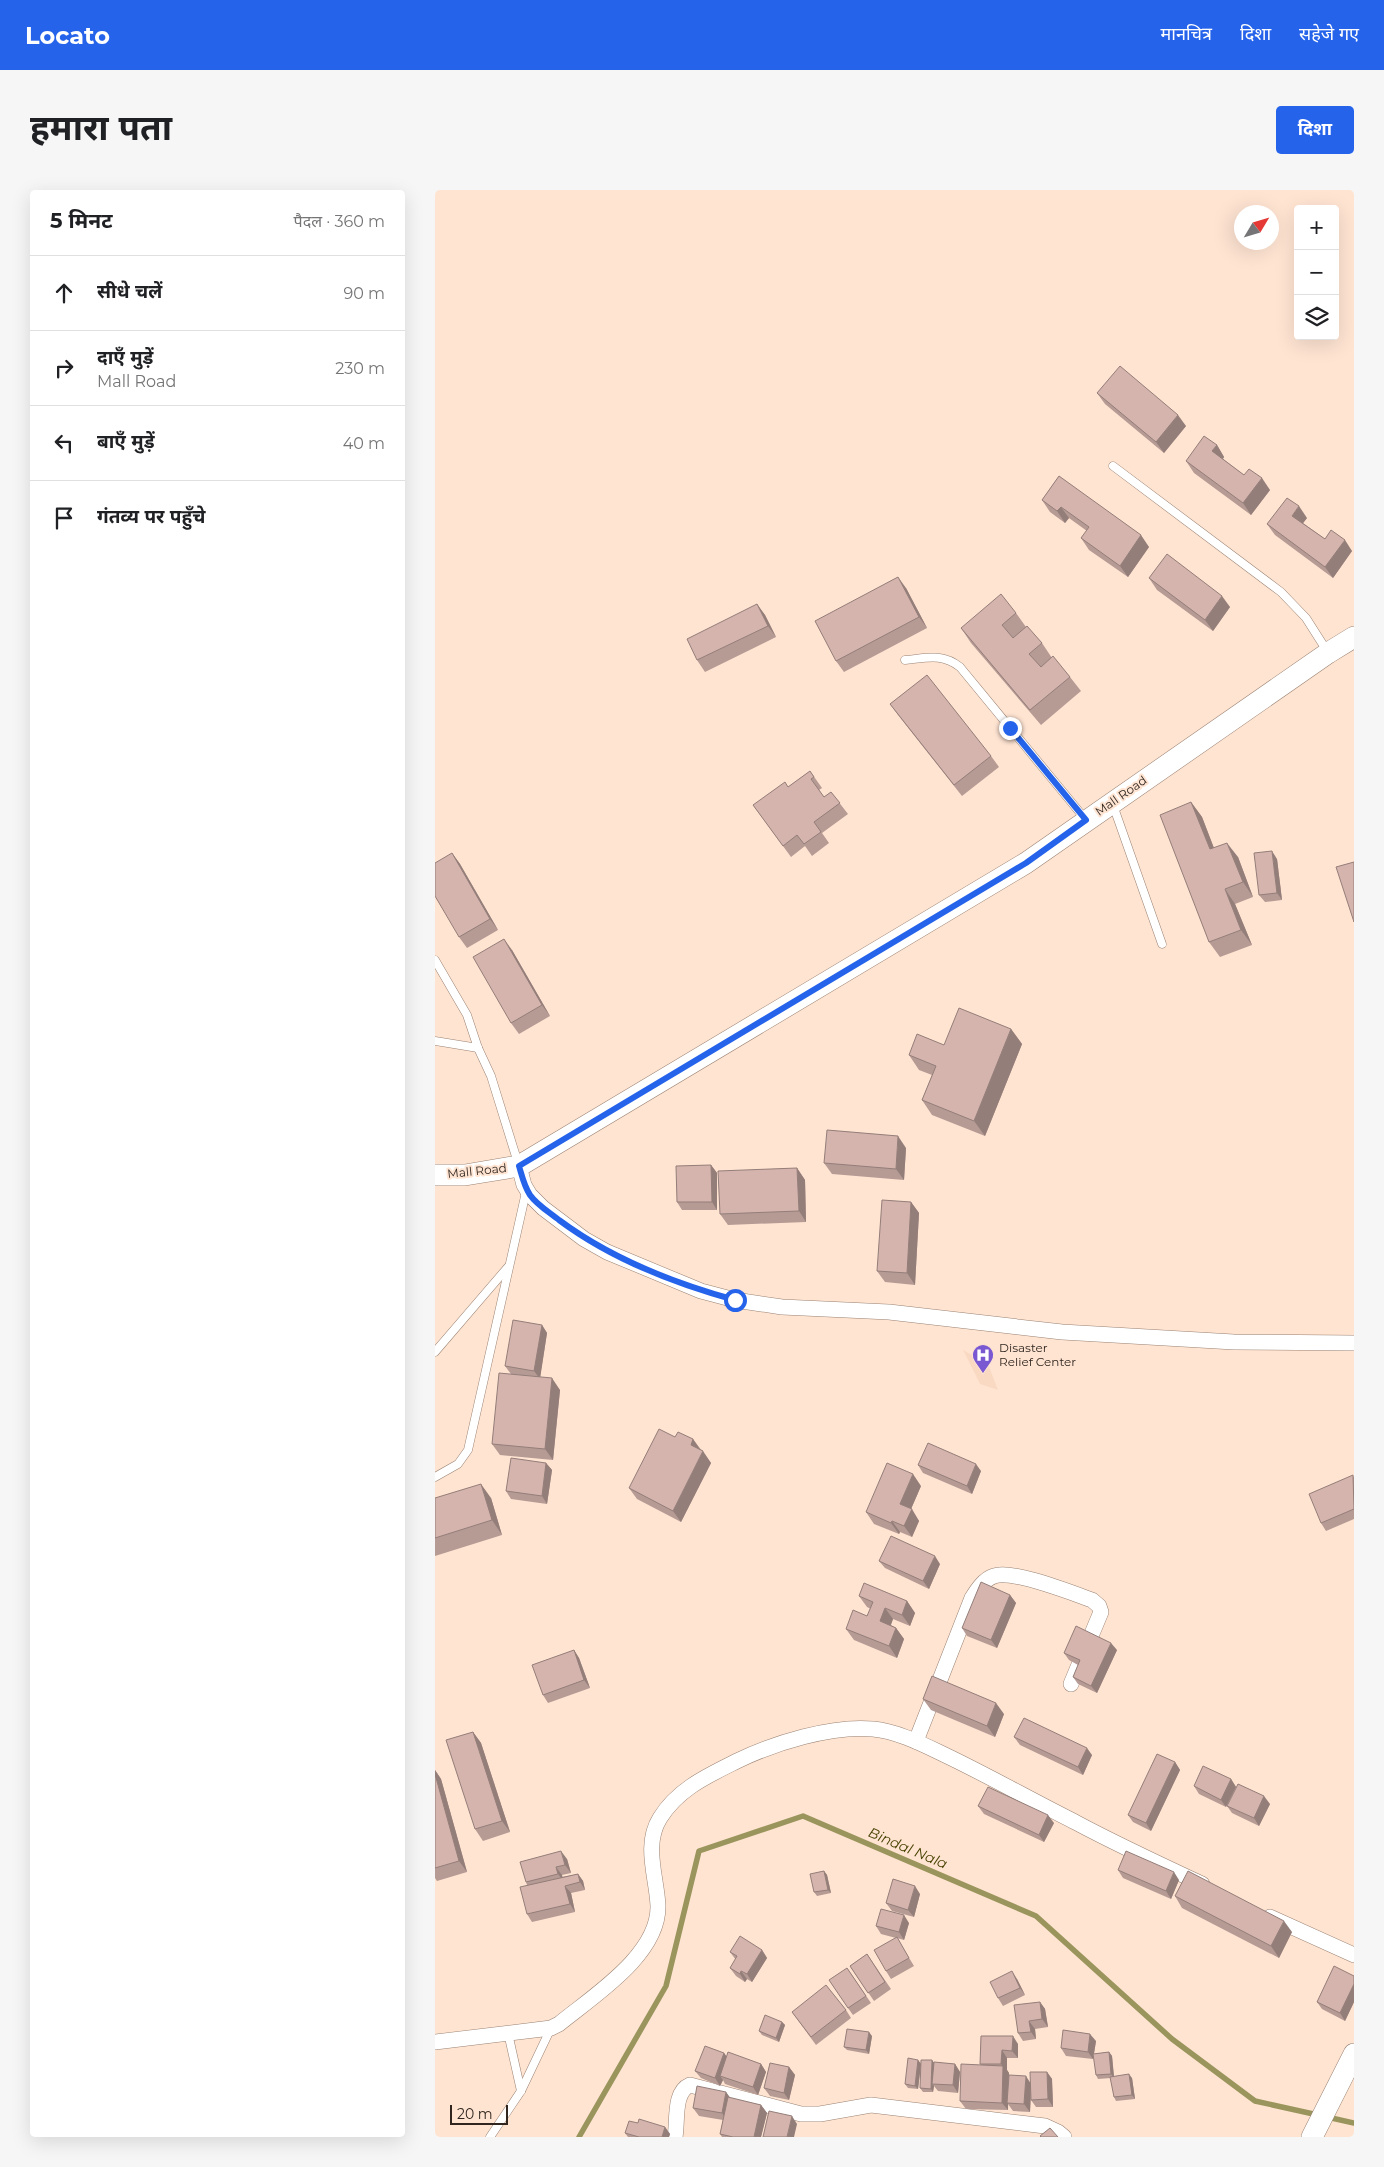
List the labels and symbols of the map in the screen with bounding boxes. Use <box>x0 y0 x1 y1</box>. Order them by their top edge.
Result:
north arrow <box>1234 205 1279 250</box>
route end <box>999 717 1022 740</box>
street label: Mall Road <box>1092 772 1149 819</box>
street label: Mall Road <box>447 1160 507 1181</box>
route start <box>724 1289 747 1312</box>
place label: Disaster Relief Center <box>999 1340 1076 1369</box>
hospital icon: Disaster Relief Center <box>971 1343 995 1374</box>
water label: Bindal Nala <box>866 1823 950 1873</box>
scale bar <box>450 2102 507 2125</box>

